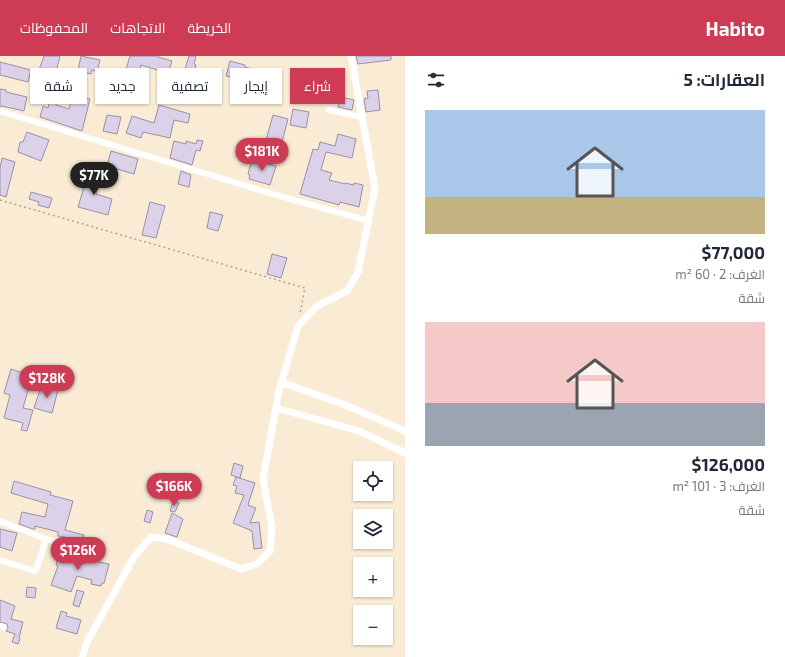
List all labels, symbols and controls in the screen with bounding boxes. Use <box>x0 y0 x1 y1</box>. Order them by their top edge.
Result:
text: Habito <box>706 17 765 40</box>
text: المحفوظات <box>20 19 88 36</box>
text: الاتجاهات <box>110 19 166 36</box>
text: الخريطة <box>188 19 231 36</box>
chip: شقة <box>30 68 87 104</box>
chip: جديد <box>95 68 149 104</box>
chip: تصفية <box>157 68 222 104</box>
chip: إيجار <box>230 68 282 104</box>
chip: شراء <box>290 68 345 104</box>
icon: filters <box>425 69 447 91</box>
text: العقارات: 5 <box>683 69 765 89</box>
icon: home <box>559 136 631 208</box>
pin: $181K <box>234 138 290 172</box>
text: $181K <box>244 143 280 159</box>
pin: $77K <box>70 162 118 196</box>
text: $77K <box>79 167 109 183</box>
text: $77,000 <box>702 242 765 262</box>
text: الغرف: 2 · 60 m² <box>675 266 765 282</box>
text: شقة <box>738 290 765 306</box>
icon: home <box>559 348 631 420</box>
pin: $128K <box>19 365 75 399</box>
text: $128K <box>28 370 66 386</box>
text: $126,000 <box>692 454 765 474</box>
map controls <box>353 461 393 645</box>
button: locate <box>353 461 393 501</box>
pin: $166K <box>146 473 202 507</box>
text: $166K <box>156 478 192 494</box>
text: الغرف: 3 · 101 m² <box>672 478 765 494</box>
text: شقة <box>738 502 765 518</box>
button: layers <box>353 509 393 549</box>
pin: $126K <box>50 537 106 571</box>
text: $126K <box>60 542 96 558</box>
button: + <box>353 557 393 597</box>
button: − <box>353 605 393 645</box>

